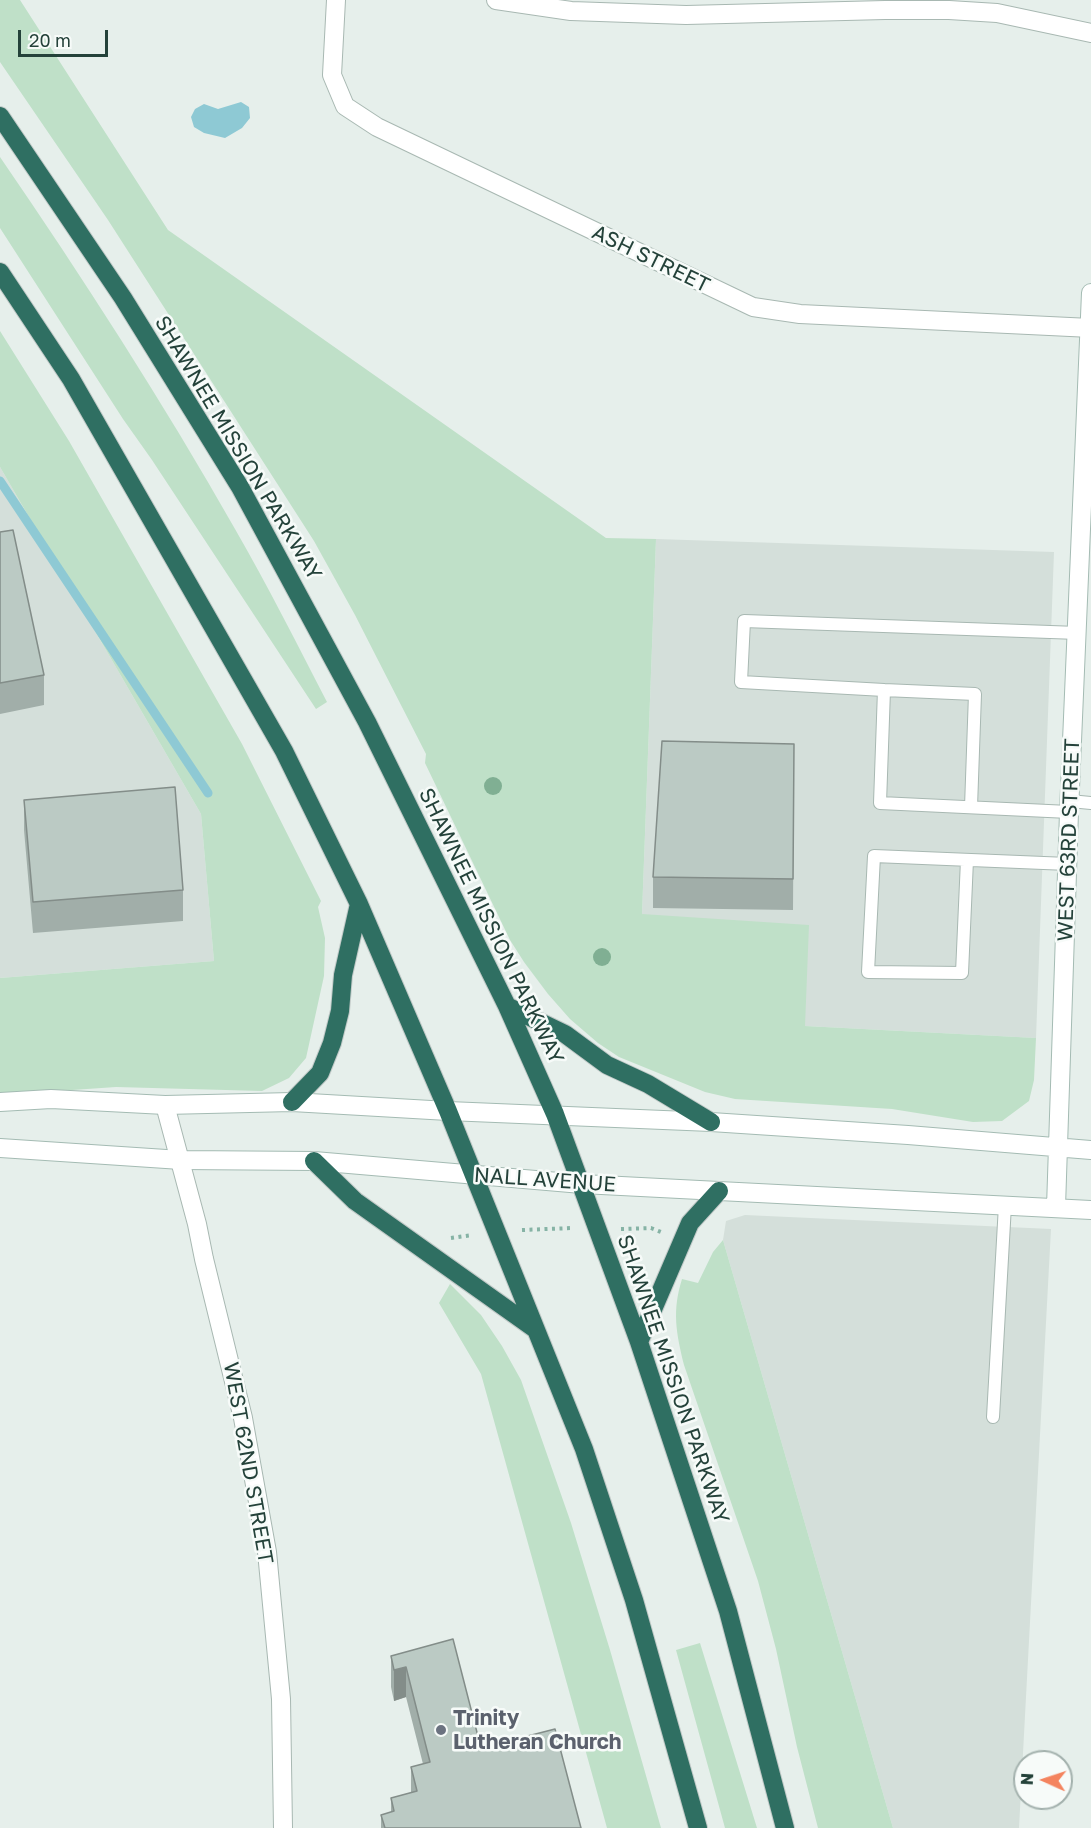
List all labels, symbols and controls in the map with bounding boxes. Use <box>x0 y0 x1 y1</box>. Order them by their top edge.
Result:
scale bar <box>21 18 111 56</box>
text: 20 m <box>29 29 71 51</box>
street label: ASH STREET <box>588 220 714 298</box>
street label: SHAWNEE MISSION PARKWAY <box>149 311 327 585</box>
street label: WEST 63RD STREET <box>1053 738 1085 942</box>
street label: SHAWNEE MISSION PARKWAY <box>413 784 569 1068</box>
street label: NALL AVENUE <box>473 1162 617 1198</box>
street label: SHAWNEE MISSION PARKWAY <box>612 1231 734 1527</box>
street label: WEST 62ND STREET <box>218 1360 278 1566</box>
place label: Trinity Lutheran Church <box>453 1705 622 1755</box>
marker: Trinity Lutheran Church <box>434 1723 448 1737</box>
north arrow <box>1013 1750 1073 1810</box>
text: N <box>1017 1773 1037 1786</box>

